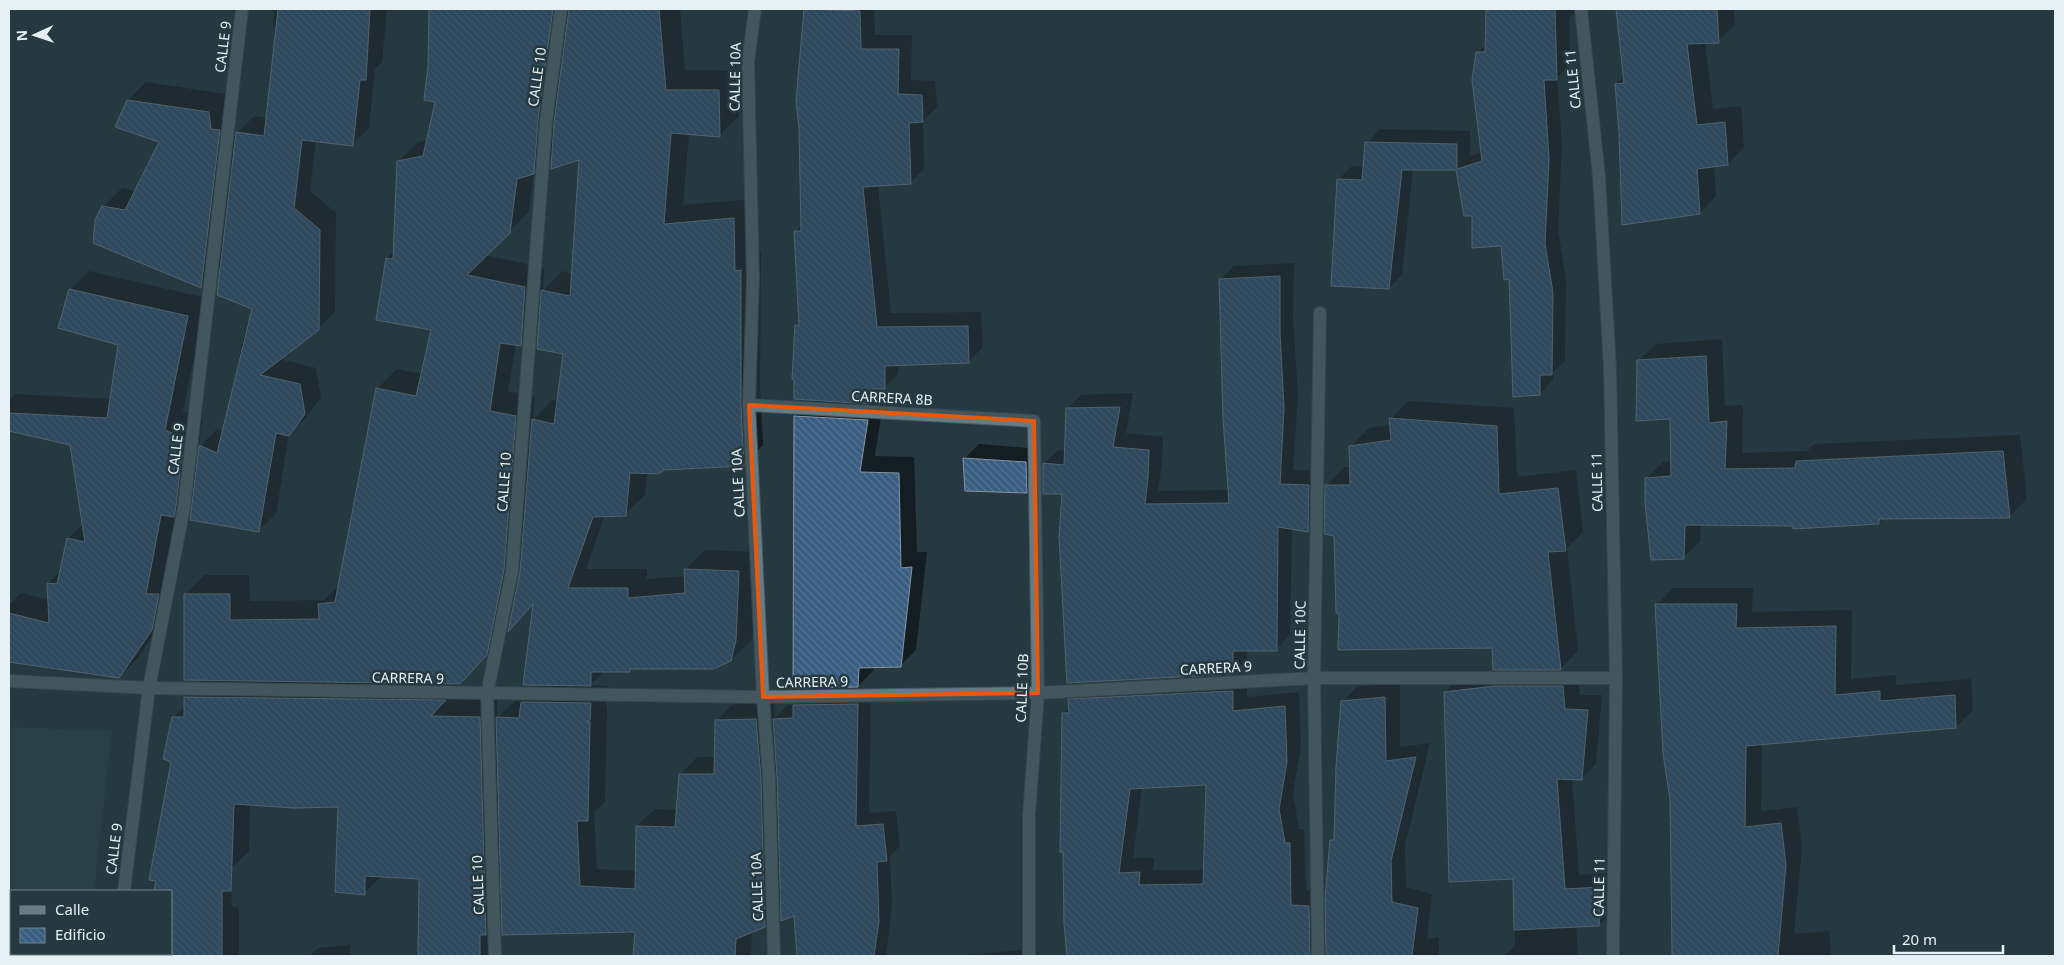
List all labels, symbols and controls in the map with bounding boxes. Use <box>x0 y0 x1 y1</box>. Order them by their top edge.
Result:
north arrow <box>10 10 60 60</box>
street label: CALLE 9 <box>210 20 235 74</box>
text: N <box>12 30 31 42</box>
street label: CALLE 10A <box>724 42 745 112</box>
street label: CALLE 10 <box>523 46 550 108</box>
street label: CALLE 11 <box>1560 48 1585 110</box>
street label: CARRERA 8B <box>851 386 933 409</box>
street label: CALLE 9 <box>163 422 188 476</box>
street label: CALLE 10A <box>726 448 749 518</box>
street label: CALLE 10 <box>492 451 515 513</box>
street label: CALLE 11 <box>1586 452 1607 512</box>
street label: CALLE 10C <box>1289 600 1310 670</box>
street label: CALLE 10B <box>1011 653 1032 723</box>
street label: CARRERA 9 <box>1179 656 1253 679</box>
street label: CARRERA 9 <box>372 667 444 688</box>
street label: CARRERA 9 <box>776 671 848 692</box>
street label: CALLE 9 <box>101 822 126 876</box>
street label: CALLE 10A <box>746 852 767 922</box>
street label: CALLE 10 <box>467 855 488 915</box>
street label: CALLE 11 <box>1588 857 1609 917</box>
legend <box>10 890 172 955</box>
text: Calle <box>55 899 89 919</box>
scale bar <box>1894 922 2003 954</box>
text: Edificio <box>55 924 106 944</box>
text: 20 m <box>1902 929 1937 949</box>

